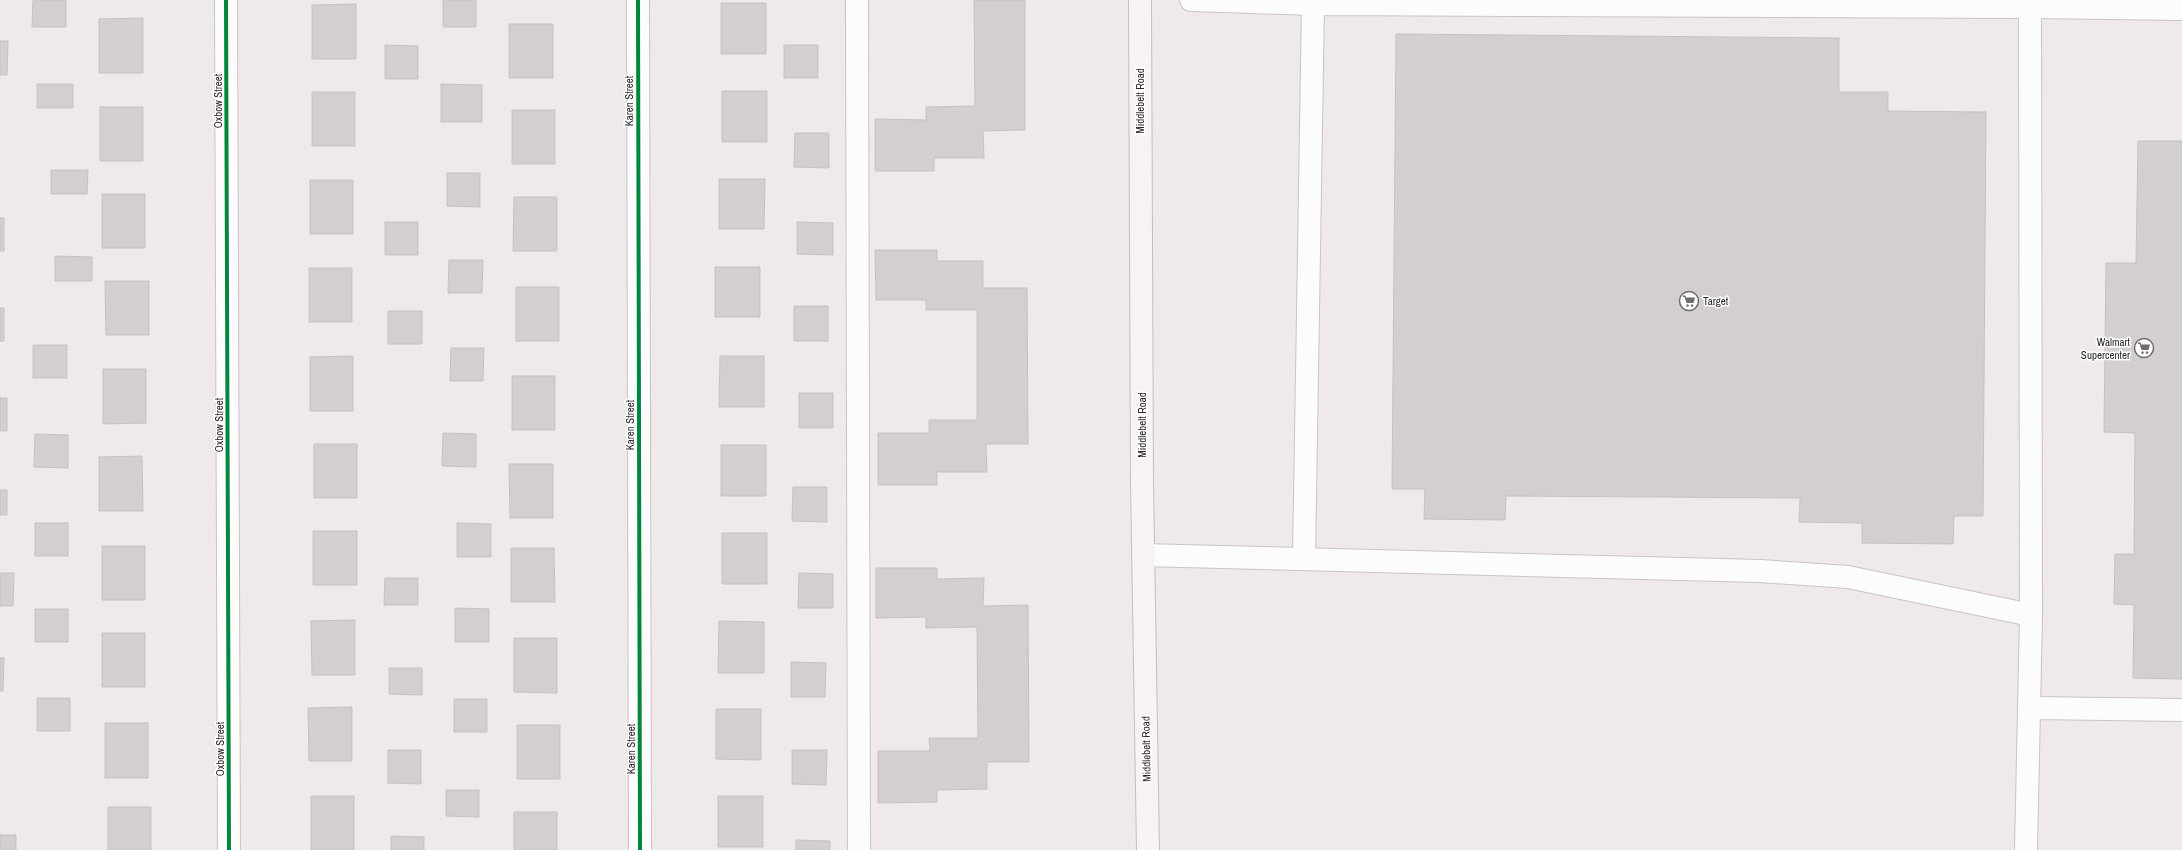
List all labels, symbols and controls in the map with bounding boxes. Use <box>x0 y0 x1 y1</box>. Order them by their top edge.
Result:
street label: Middlebelt Road <box>1133 68 1147 134</box>
street label: Oxbow Street <box>211 73 225 128</box>
street label: Karen Street <box>622 75 636 126</box>
supermarket icon: Target <box>1678 290 1700 312</box>
place label: Target <box>1703 294 1729 308</box>
place label: Walmart Supercenter <box>2081 335 2130 362</box>
supermarket icon: Walmart Supercenter <box>2133 337 2155 359</box>
street label: Middlebelt Road <box>1135 392 1149 458</box>
street label: Oxbow Street <box>212 397 226 452</box>
street label: Karen Street <box>623 399 637 450</box>
street label: Middlebelt Road <box>1138 716 1154 782</box>
street label: Oxbow Street <box>213 721 227 776</box>
street label: Karen Street <box>624 723 638 774</box>

